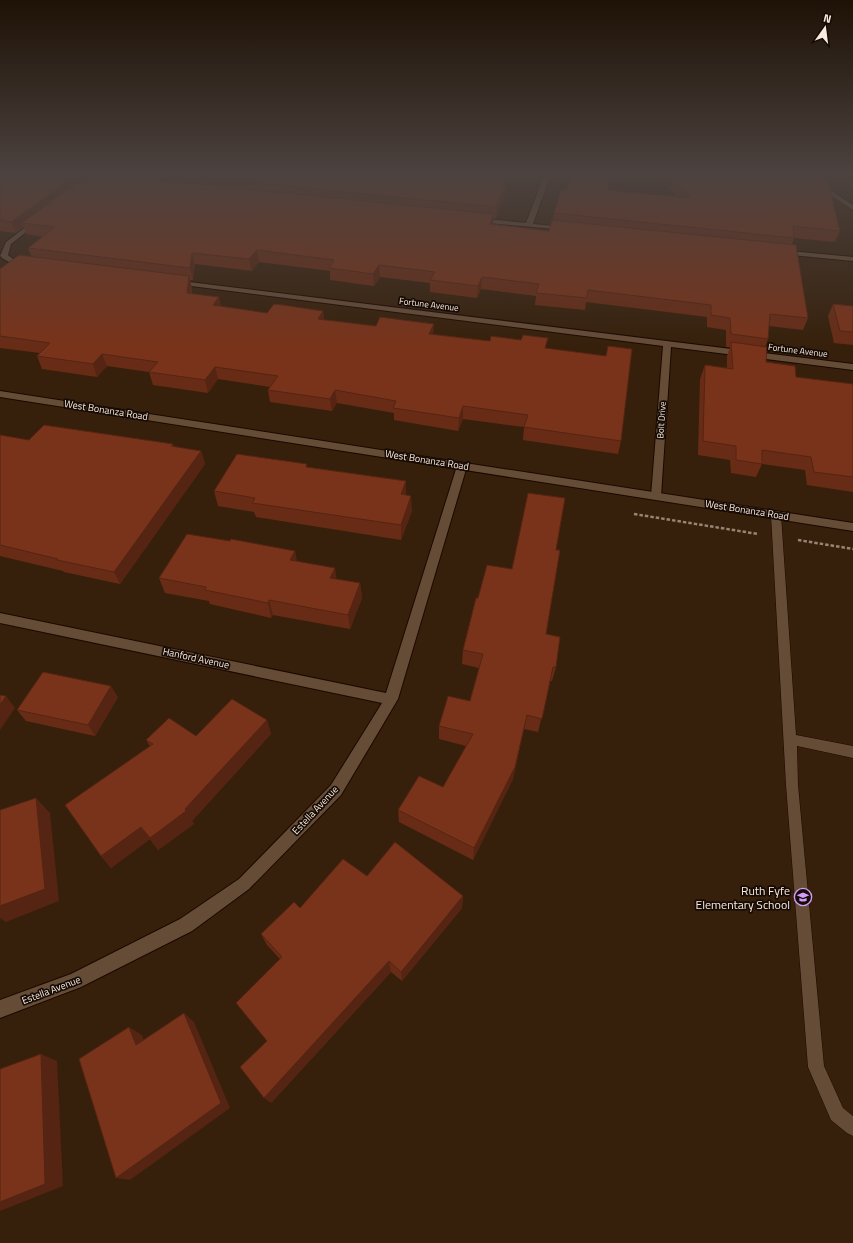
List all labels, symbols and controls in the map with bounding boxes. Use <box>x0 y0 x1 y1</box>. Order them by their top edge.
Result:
north arrow <box>805 8 845 48</box>
text: N <box>822 10 833 27</box>
street label: Fortune Avenue <box>398 294 460 314</box>
street label: Fortune Avenue <box>767 340 829 360</box>
street label: West Bonanza Road <box>63 396 149 424</box>
street label: Bolt Drive <box>653 401 669 439</box>
street label: West Bonanza Road <box>384 446 470 474</box>
street label: West Bonanza Road <box>704 496 790 524</box>
street label: Hanford Avenue <box>161 644 231 672</box>
street label: Estella Avenue <box>288 782 342 838</box>
place label: Ruth Fyfe Elementary School <box>696 881 790 914</box>
school or university icon: Ruth Fyfe Elementary School <box>793 887 813 907</box>
street label: Estella Avenue <box>19 972 83 1008</box>

